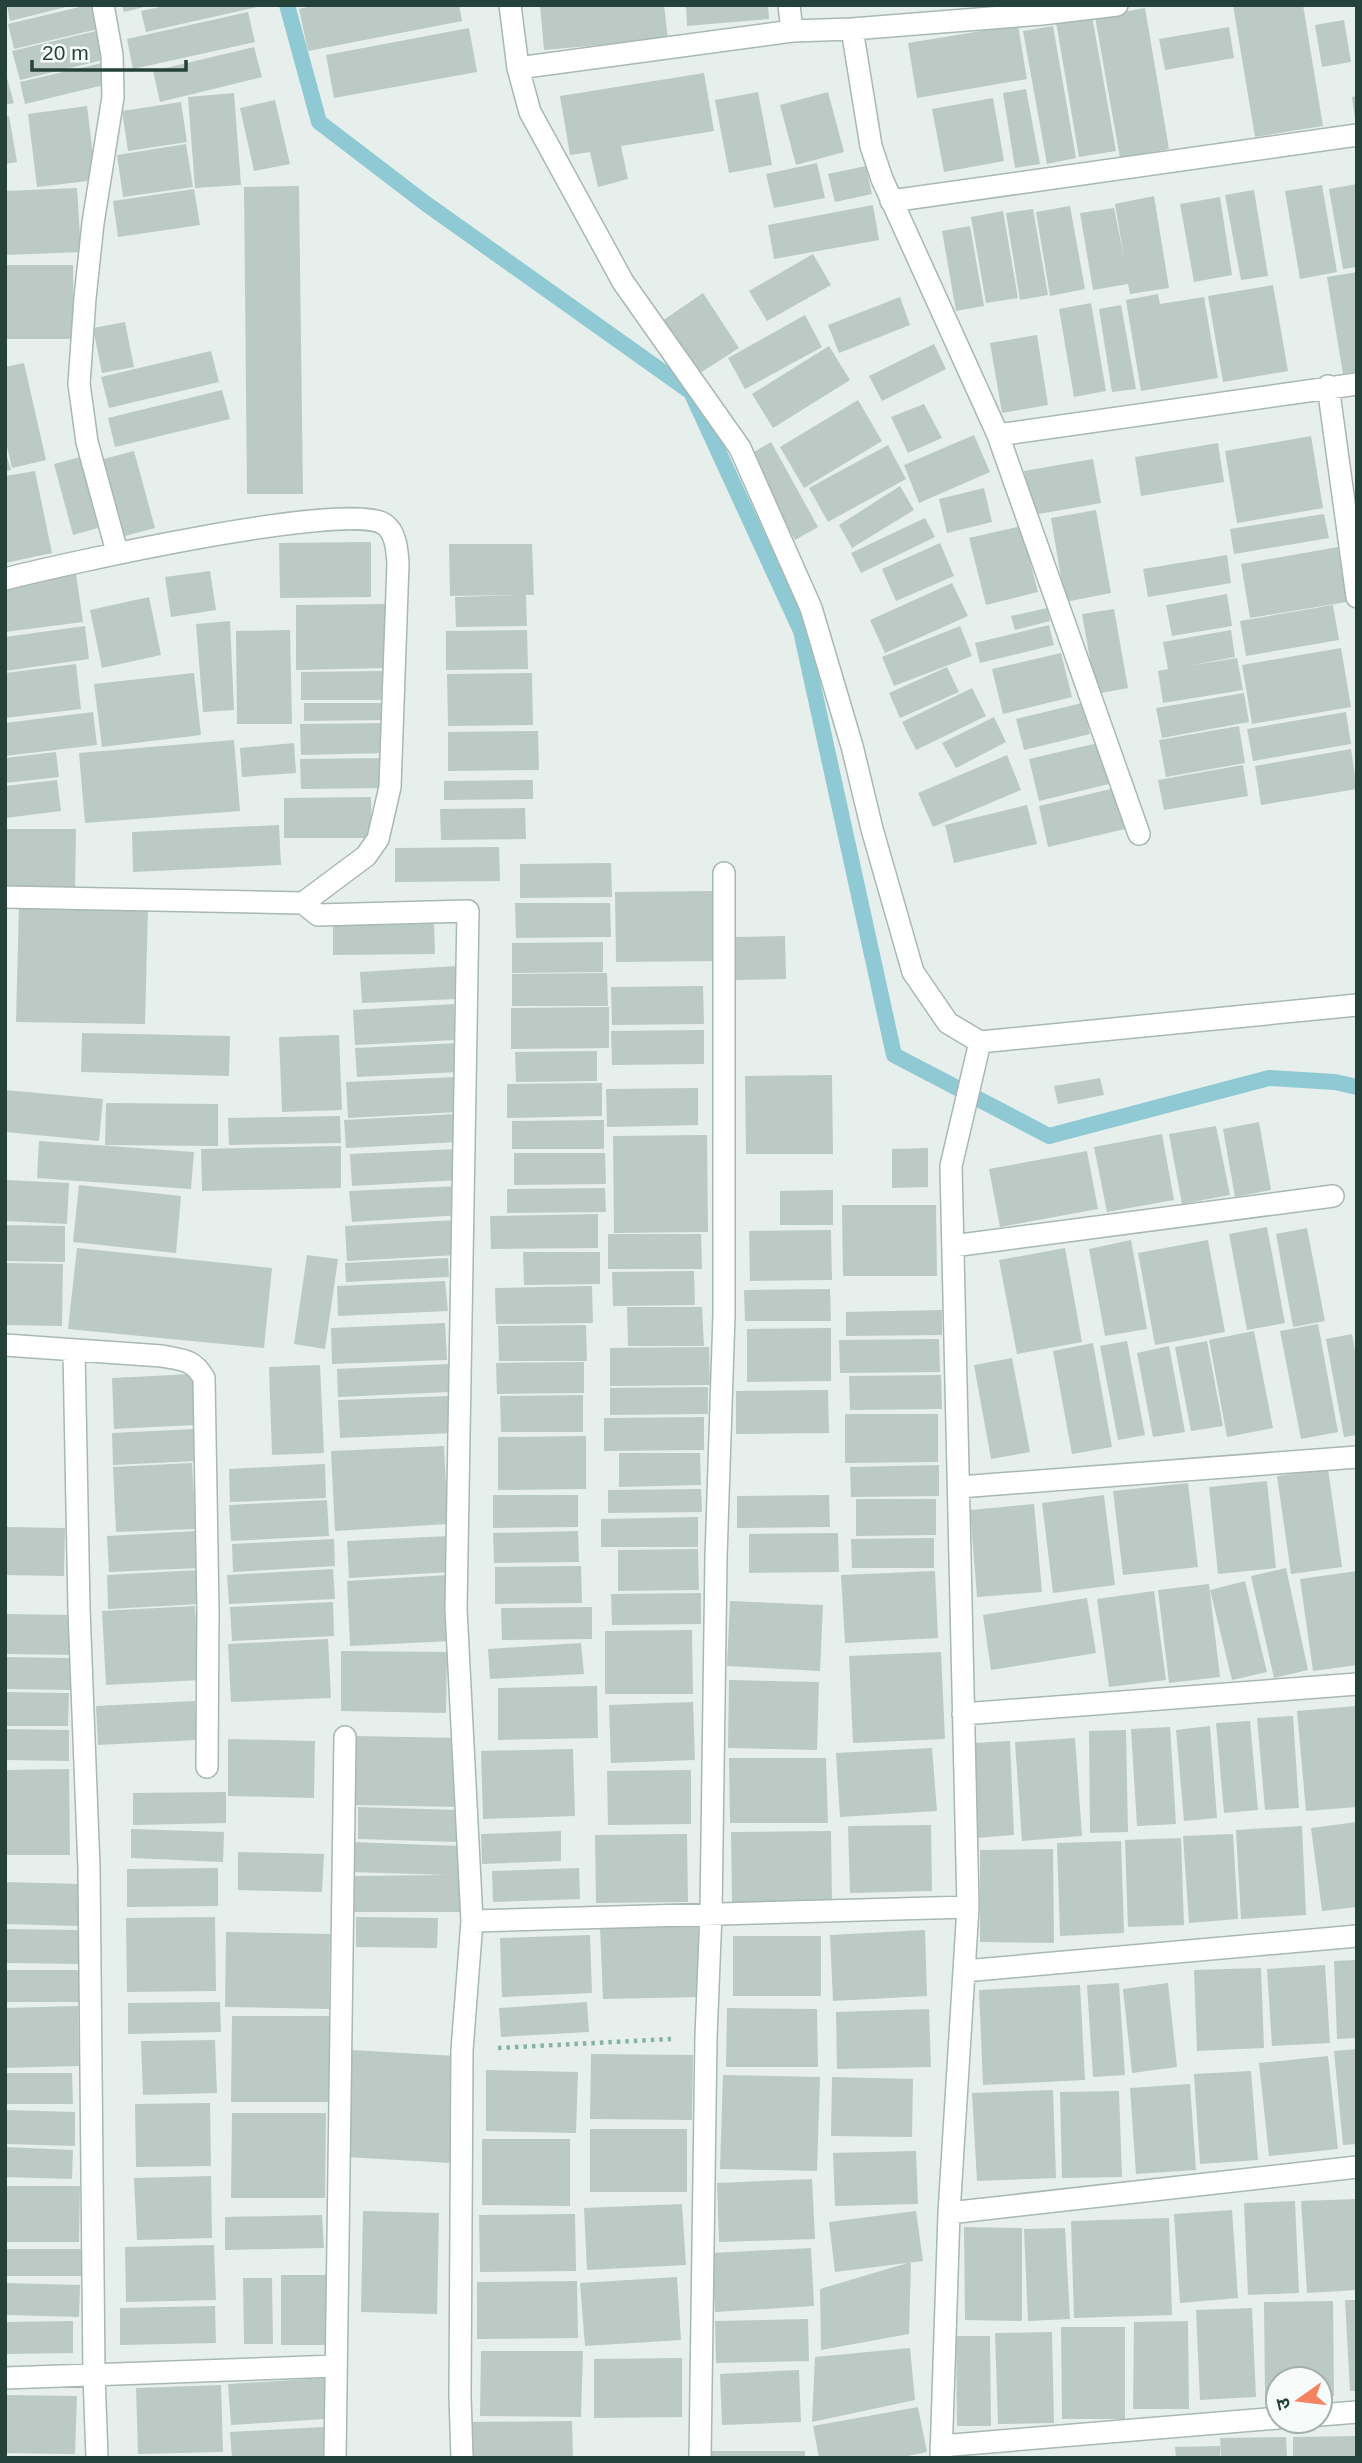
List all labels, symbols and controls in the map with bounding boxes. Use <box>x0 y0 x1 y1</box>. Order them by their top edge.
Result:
scale bar <box>32 28 186 72</box>
text: 20 m <box>42 41 89 64</box>
north arrow <box>1264 2365 1334 2435</box>
text: उ <box>1271 2395 1295 2412</box>

